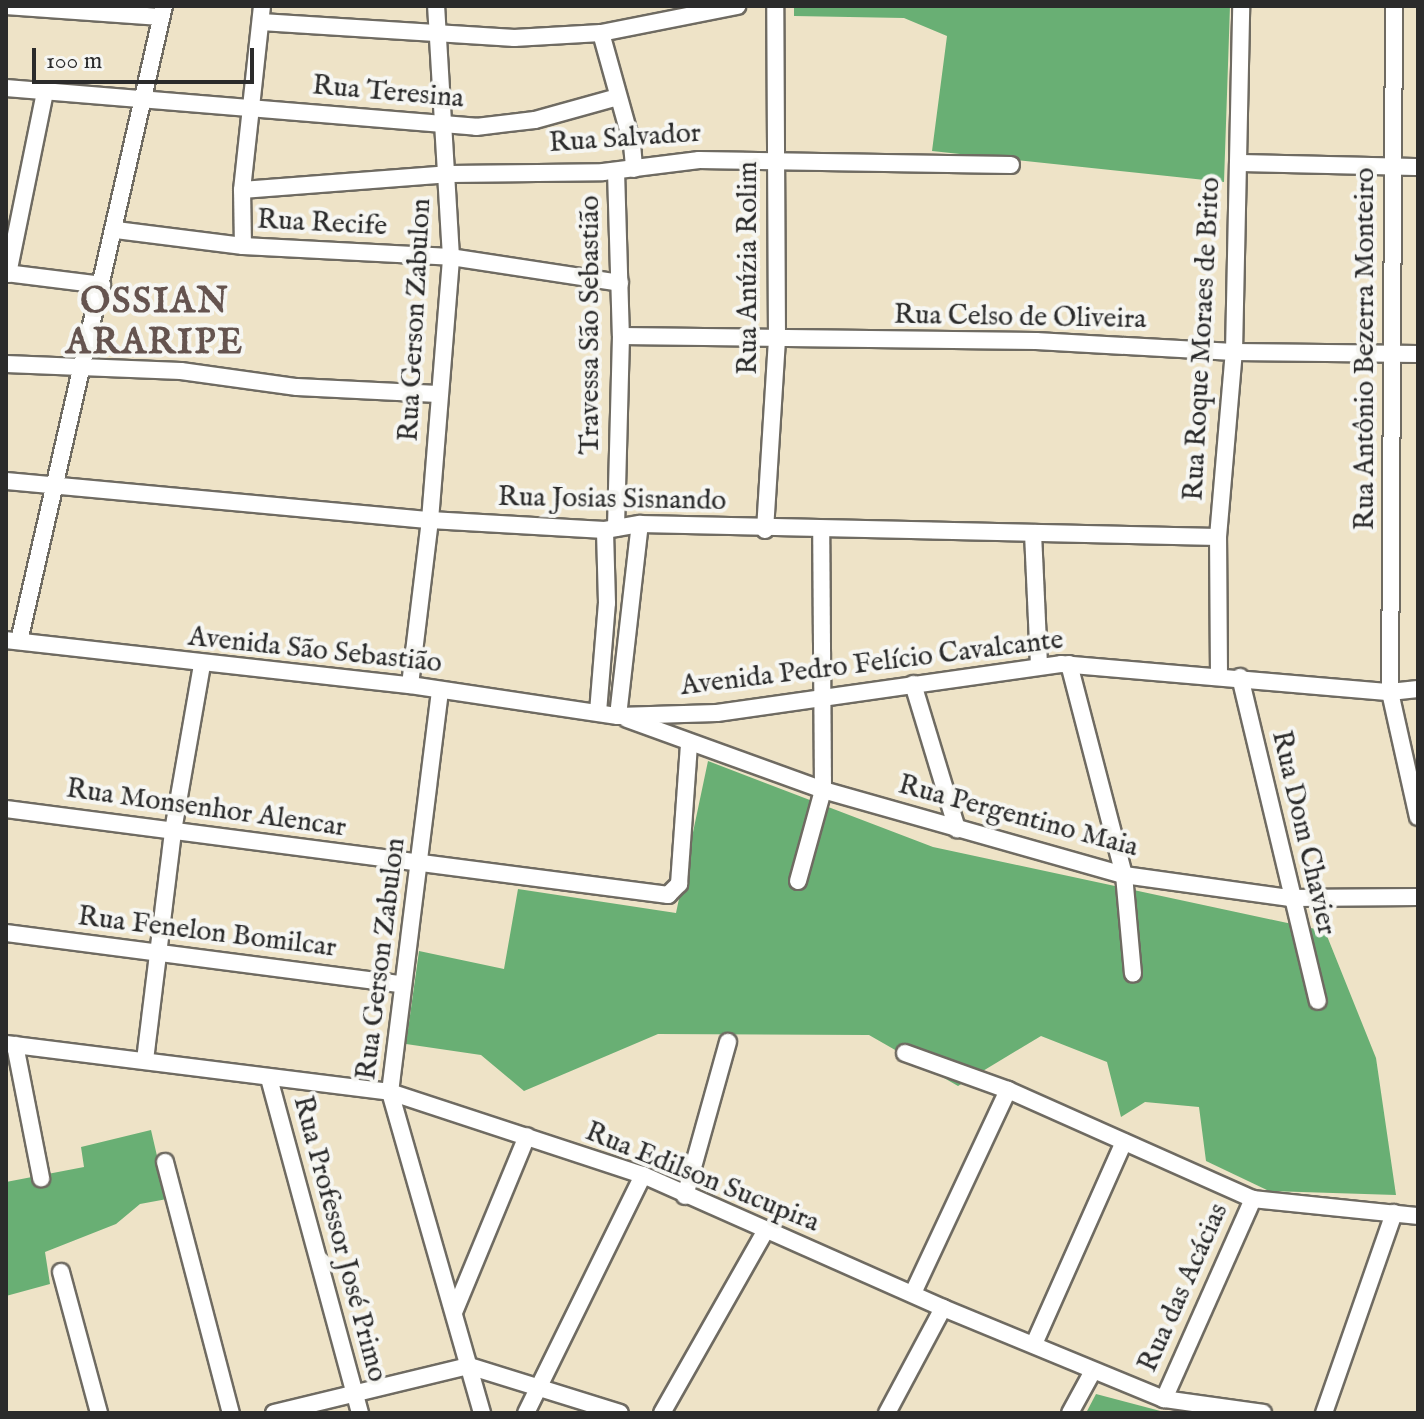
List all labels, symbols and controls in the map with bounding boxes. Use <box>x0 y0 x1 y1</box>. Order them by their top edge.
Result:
scale bar <box>36 32 258 82</box>
text: 100 m <box>46 46 102 77</box>
street label: Rua Teresina <box>311 70 465 116</box>
street label: Rua Salvador <box>548 117 702 161</box>
street label: Rua Anúzia Rolim <box>732 161 766 375</box>
street label: Rua Antônio Bezerra Monteiro <box>1349 168 1383 530</box>
street label: Rua Roque Moraes de Brito <box>1178 176 1228 502</box>
street label: Travessa São Sebastião <box>574 195 608 455</box>
street label: Rua Gerson Zabulon <box>393 197 439 443</box>
street label: Rua Recife <box>256 204 388 244</box>
district label: OSSIAN ARARIPE <box>66 280 244 365</box>
street label: Rua Celso de Oliveira <box>893 299 1147 337</box>
street label: Rua Josias Sisnando <box>497 481 727 519</box>
street label: Avenida São Sebastião <box>186 621 444 681</box>
street label: Avenida Pedro Felício Cavalcante <box>679 624 1065 704</box>
street label: Rua Dom Chavier <box>1263 727 1343 939</box>
street label: Rua Pergentino Maia <box>894 769 1142 865</box>
street label: Rua Monsenhor Alencar <box>64 773 348 845</box>
street label: Rua Gerson Zabulon <box>350 836 414 1082</box>
street label: Rua Fenelon Bomilcar <box>76 900 338 966</box>
street label: Rua Professor José Primo <box>285 1092 393 1386</box>
street label: Rua Edilson Sucupira <box>580 1116 824 1240</box>
street label: Rua das Acácias <box>1132 1198 1236 1378</box>

